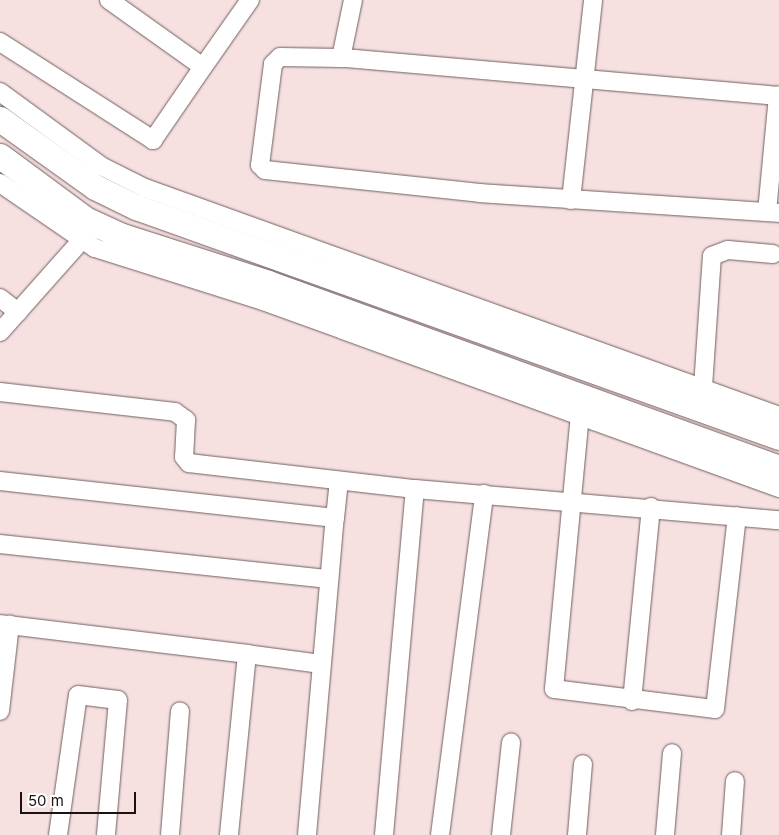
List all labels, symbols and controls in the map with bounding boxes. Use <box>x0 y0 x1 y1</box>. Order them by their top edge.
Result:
scale bar <box>22 782 139 814</box>
text: 50 m <box>28 791 64 810</box>

